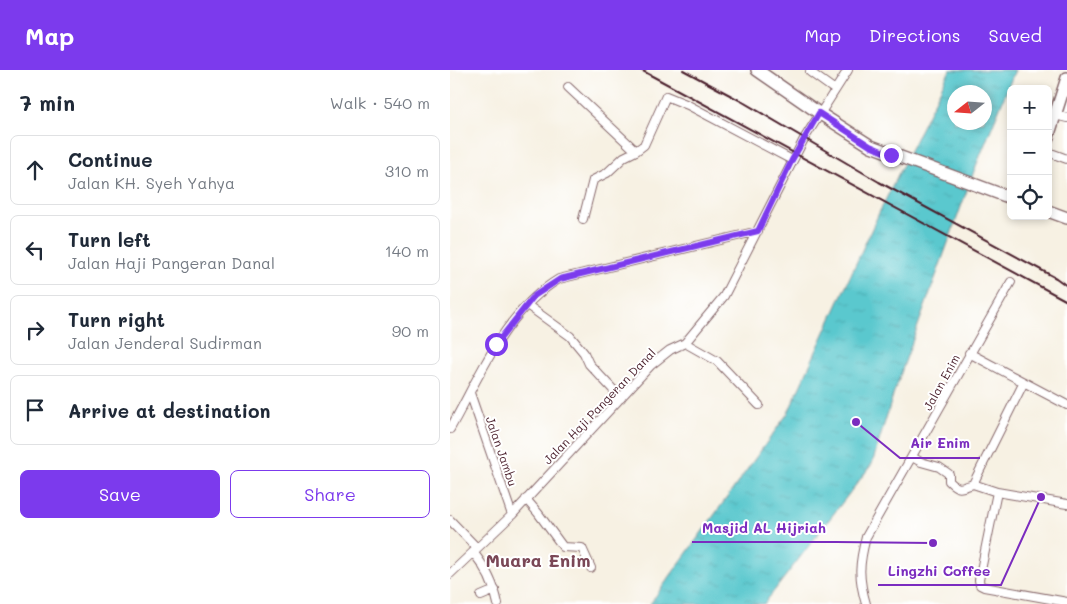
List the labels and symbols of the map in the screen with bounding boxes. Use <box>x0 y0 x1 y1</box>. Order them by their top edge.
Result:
north arrow <box>947 85 992 130</box>
route end <box>880 144 903 167</box>
route start <box>485 333 508 356</box>
street label: Jalan Haji Pangeran Danal <box>539 345 659 467</box>
street label: Jalan Enim <box>919 351 963 413</box>
street label: Jalan Jambu <box>483 414 521 488</box>
callout: Air Enim <box>900 429 980 458</box>
text: Air Enim <box>910 433 970 452</box>
callout: Masjid AL Hijriah <box>692 513 836 542</box>
text: Masjid AL Hijriah <box>702 518 826 537</box>
district label: Muara Enim <box>485 548 591 572</box>
callout: Lingzhi Coffee <box>878 556 1001 585</box>
text: Lingzhi Coffee <box>888 561 990 580</box>

